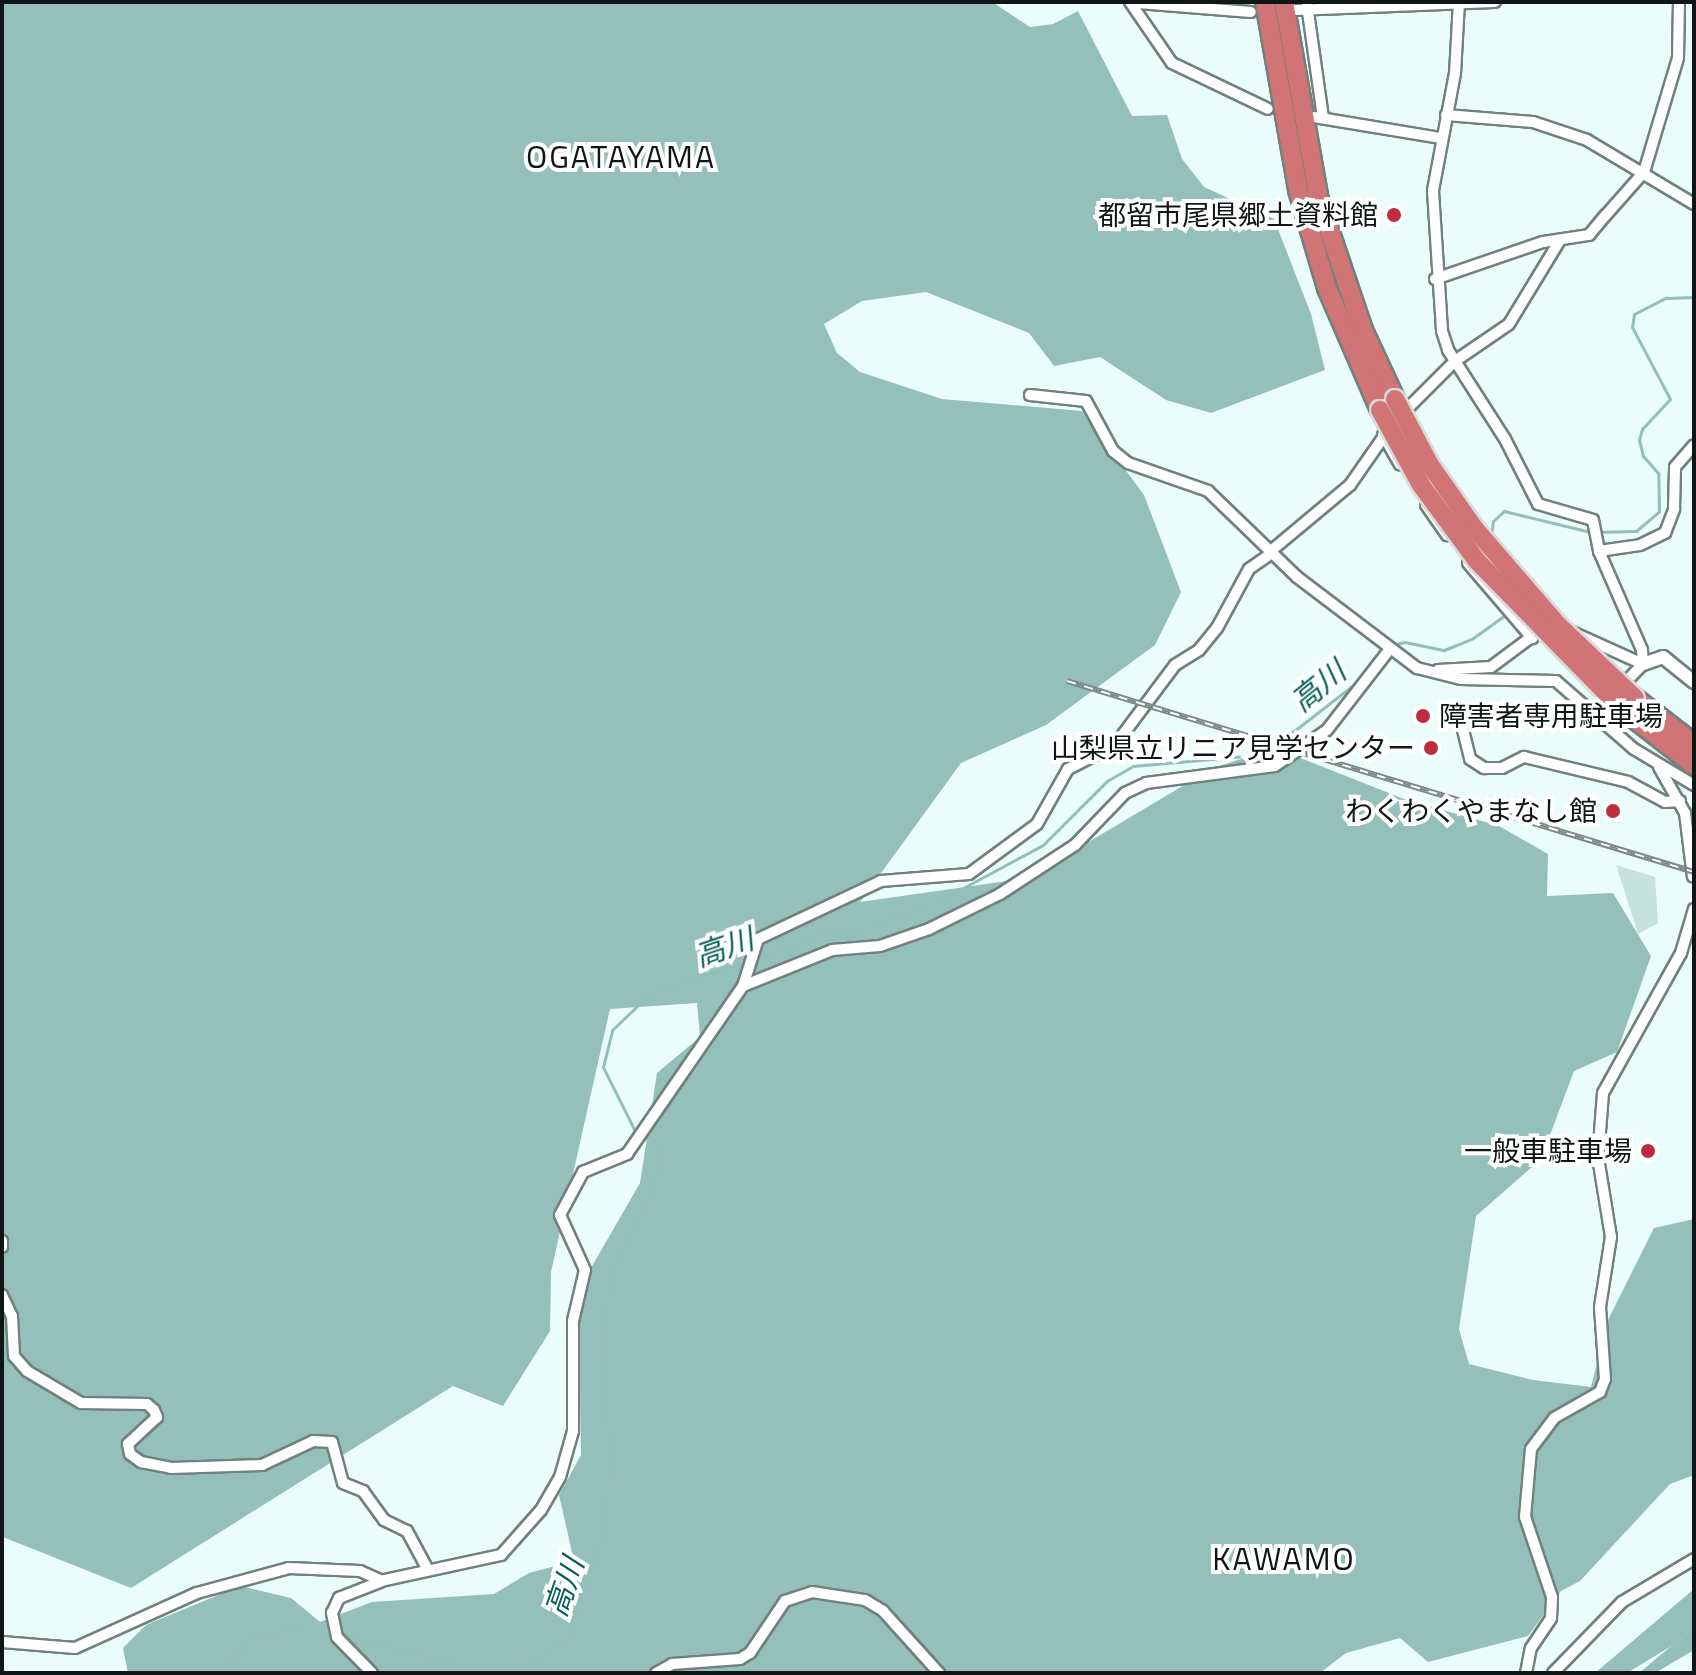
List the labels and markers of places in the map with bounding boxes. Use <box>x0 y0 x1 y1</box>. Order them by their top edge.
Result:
place label: 都留市尾県郷土資料館 <box>1098 198 1378 232</box>
marker: 都留市尾県郷土資料館 <box>1385 206 1403 224</box>
place label: 障害者専用駐車場 <box>1439 699 1663 733</box>
marker: 障害者専用駐車場 <box>1414 707 1432 725</box>
place label: 山梨県立リニア見学センター <box>1051 731 1415 765</box>
marker: 山梨県立リニア見学センター <box>1422 739 1440 757</box>
place label: わくわくやまなし館 <box>1345 794 1597 828</box>
marker: わくわくやまなし館 <box>1604 802 1622 820</box>
place label: 一般車駐車場 <box>1464 1134 1632 1168</box>
marker: 一般車駐車場 <box>1639 1142 1657 1160</box>

